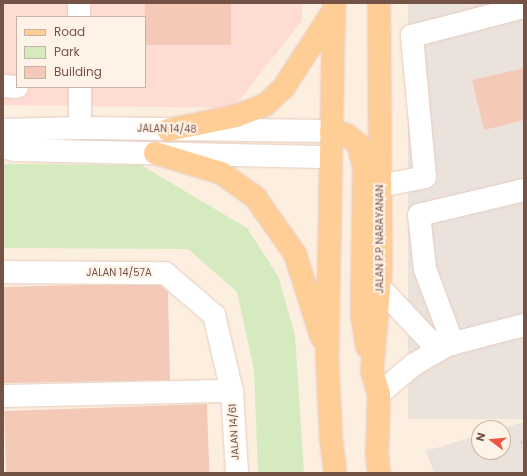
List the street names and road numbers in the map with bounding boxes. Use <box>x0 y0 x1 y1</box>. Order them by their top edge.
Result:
street label: JALAN 14/48 <box>137 122 197 136</box>
street label: JALAN P.P NARAYANAN <box>374 184 386 294</box>
street label: JALAN 14/57A <box>86 267 152 279</box>
street label: JALAN 14/61 <box>227 403 241 461</box>

